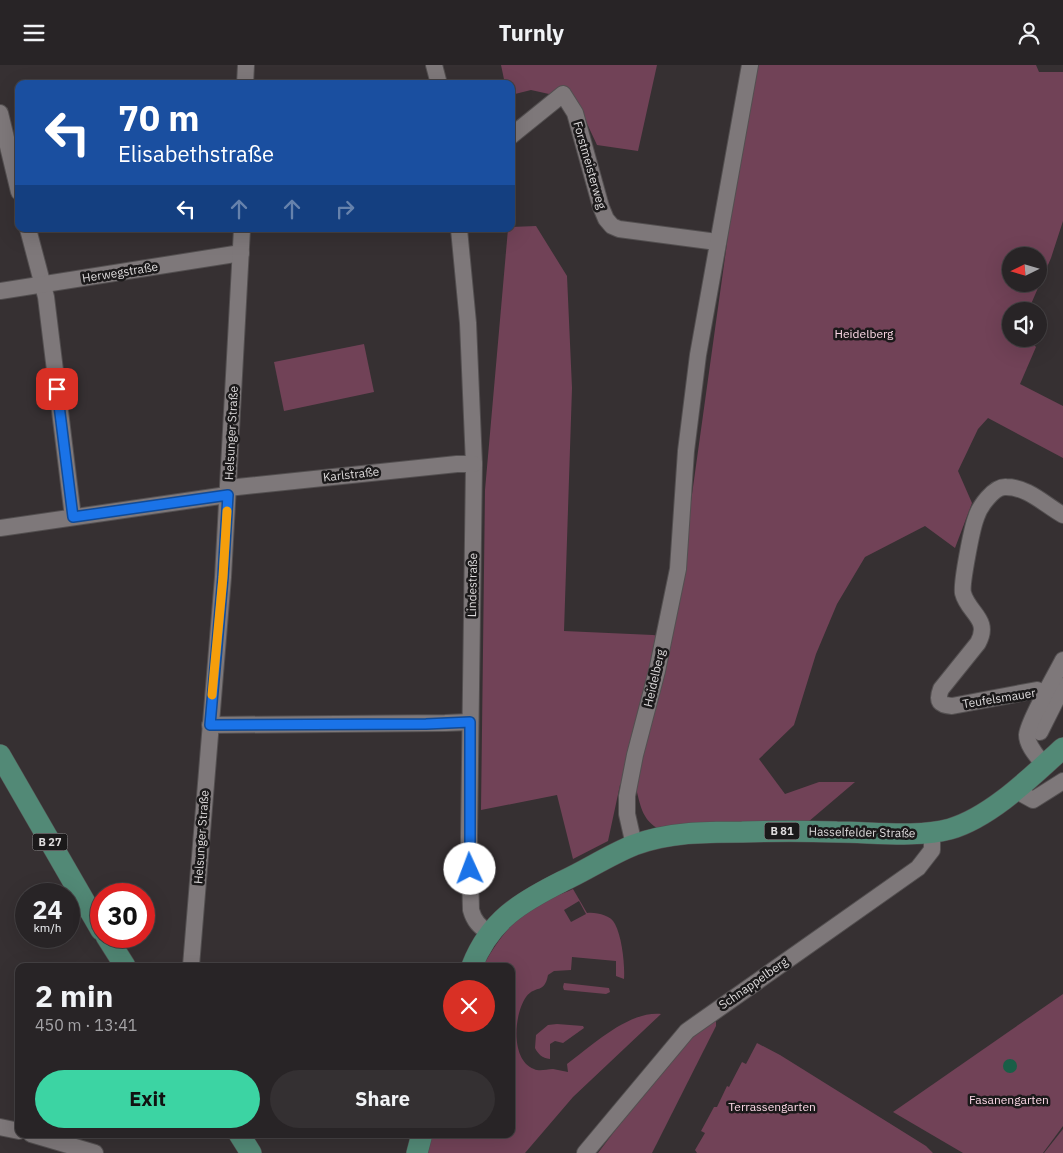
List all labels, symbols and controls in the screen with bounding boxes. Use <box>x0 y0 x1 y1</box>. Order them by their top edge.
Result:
text: Turnly <box>499 18 564 47</box>
icon: menu <box>20 19 48 47</box>
icon: person <box>1015 19 1043 47</box>
text: 70 m <box>118 95 200 141</box>
icon: left <box>35 100 100 165</box>
street label: Forstmeisterweg <box>570 119 610 211</box>
text: Elisabethstraße <box>118 139 274 168</box>
icon: left <box>172 195 200 223</box>
icon: ahead <box>225 195 253 223</box>
icon: ahead <box>278 195 306 223</box>
icon: right <box>331 195 359 223</box>
north arrow <box>1002 247 1048 293</box>
map controls <box>1002 247 1047 347</box>
street label: Herwegstraße <box>81 259 159 285</box>
button: sound <box>1002 302 1047 347</box>
park label: Heidelberg <box>835 326 894 341</box>
pin <box>36 368 78 410</box>
icon: arrive <box>43 375 71 403</box>
street label: Helsunger Straße <box>221 385 241 480</box>
street label: Karlstraße <box>322 464 380 484</box>
street label: Lindestraße <box>464 552 480 617</box>
street label: Heidelberg <box>640 647 668 708</box>
street label: Teufelsmauer <box>961 685 1037 711</box>
street label: Helsunger Straße <box>190 789 212 884</box>
road number: B 81 <box>764 823 800 839</box>
street label: Hasselfelder Straße <box>808 824 916 840</box>
road number: B 27 <box>32 834 68 851</box>
position arrow <box>443 842 495 894</box>
speed limit sign: 30 <box>90 883 155 948</box>
text: 24 <box>32 893 63 926</box>
text: km/h <box>33 920 62 935</box>
street label: Schnappelberg <box>716 953 791 1012</box>
text: 2 min <box>35 976 113 1015</box>
button: close <box>443 980 495 1032</box>
text: 450 m · 13:41 <box>35 1015 137 1035</box>
button: Exit <box>35 1070 260 1128</box>
button: Share <box>270 1070 495 1128</box>
park label: Fasanengarten <box>969 1092 1049 1107</box>
park label: Terrassengarten <box>728 1099 816 1114</box>

